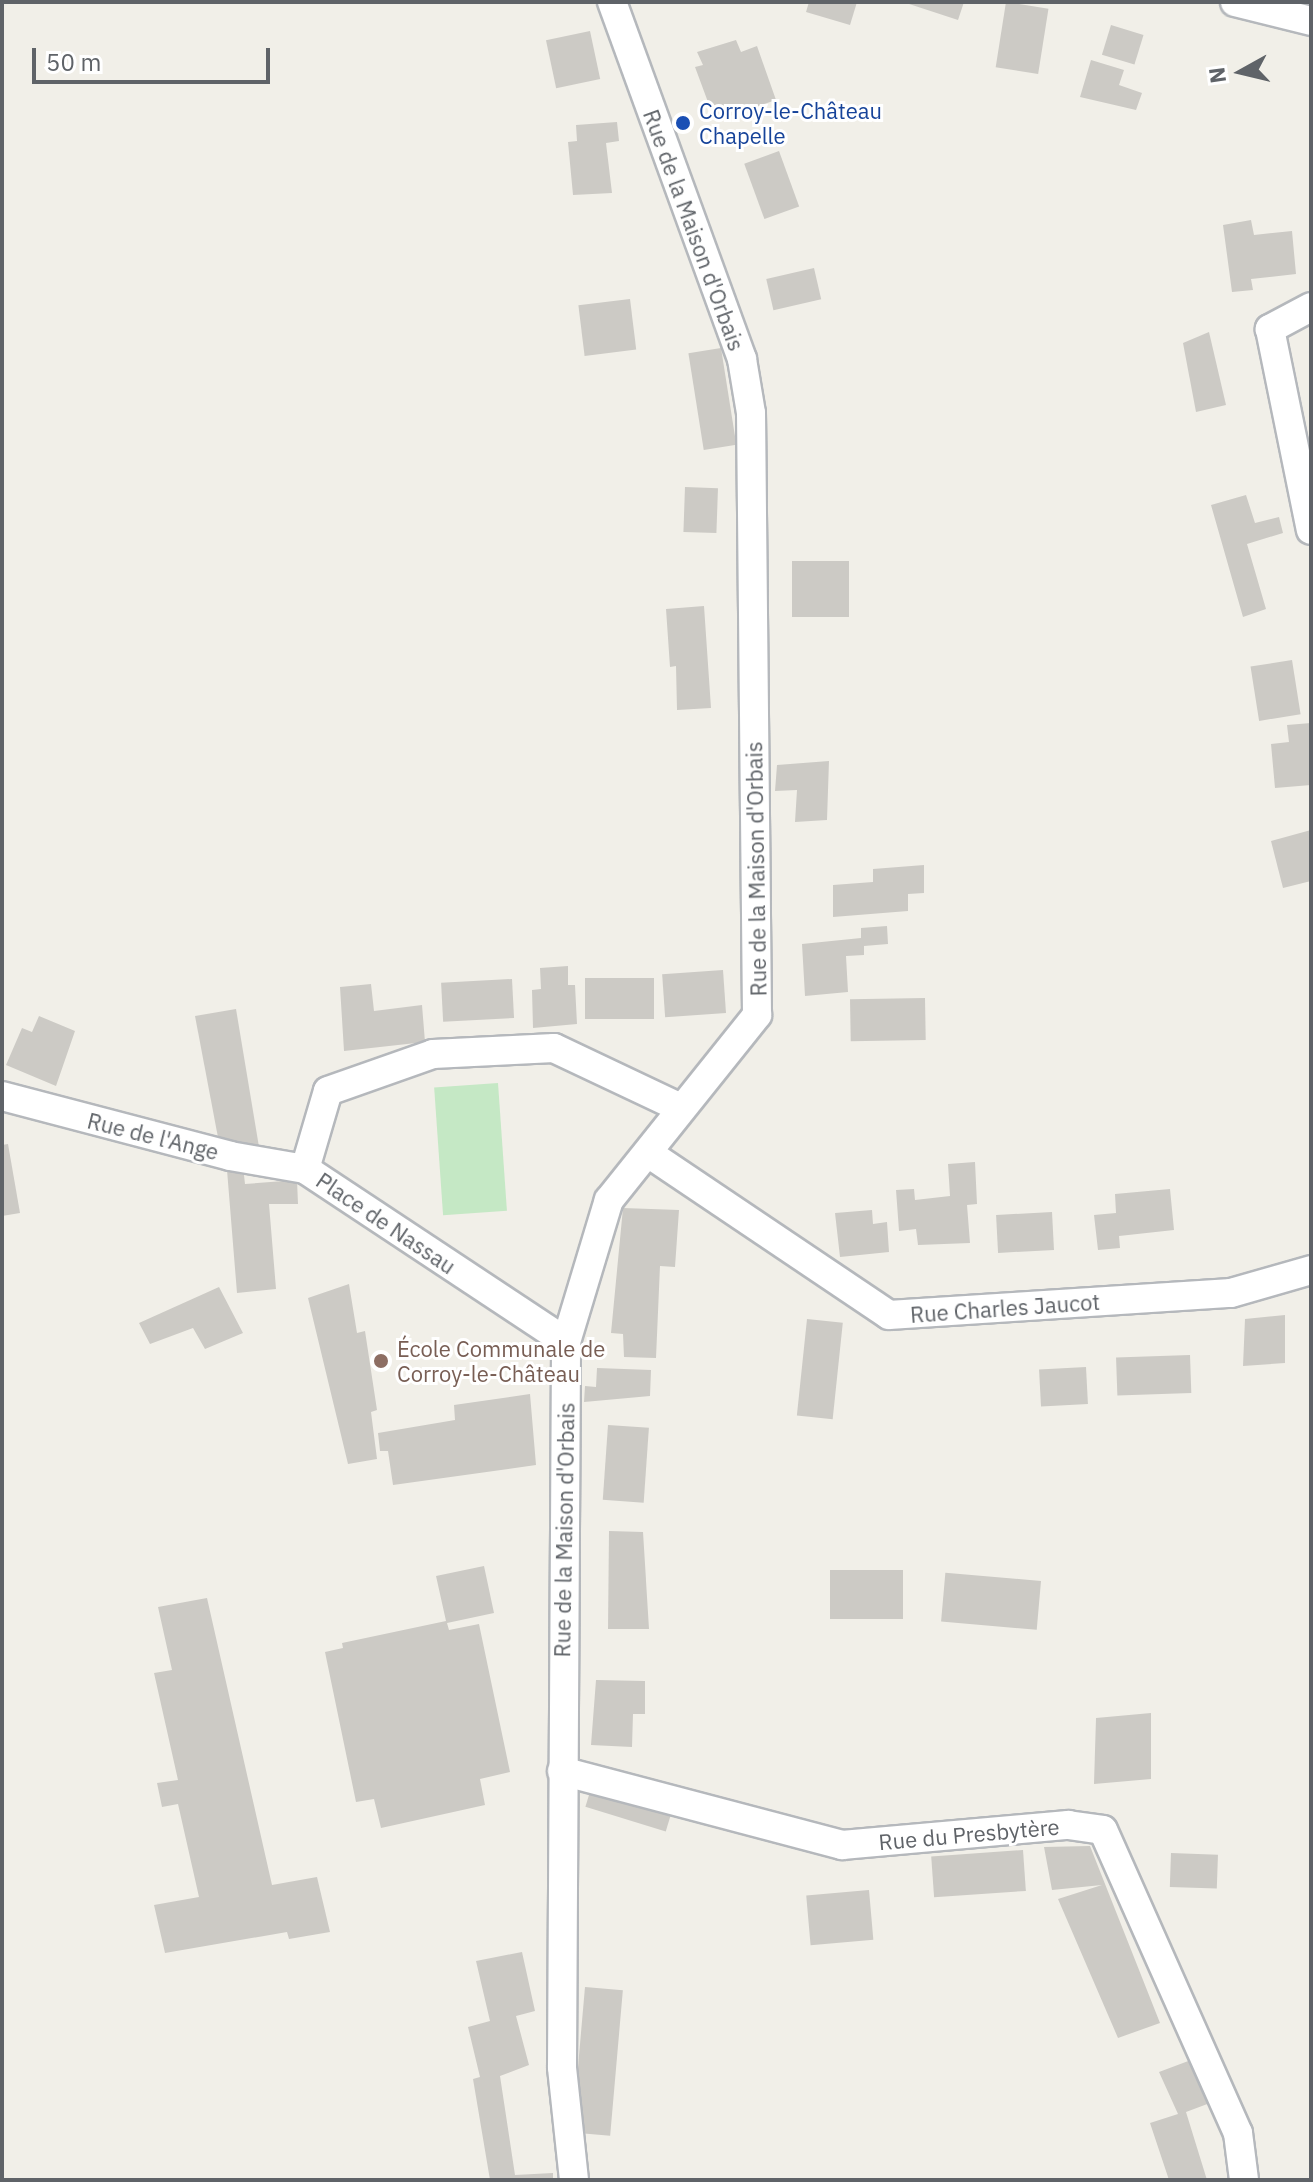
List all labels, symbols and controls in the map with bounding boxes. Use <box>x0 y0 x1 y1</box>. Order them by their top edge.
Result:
scale bar <box>36 32 274 82</box>
north arrow <box>1201 32 1281 112</box>
text: 50 m <box>46 46 101 78</box>
text: N <box>1201 66 1232 85</box>
place label: Corroy-le-Château Chapelle <box>699 97 882 148</box>
street label: Rue de la Maison d'Orbais <box>638 106 750 354</box>
marker: Corroy-le-Château Chapelle <box>674 114 692 132</box>
street label: Rue de la Maison d'Orbais <box>741 741 771 997</box>
street label: Rue de l'Ange <box>85 1107 221 1165</box>
street label: Place de Nassau <box>311 1167 461 1279</box>
street label: Rue Charles Jaucot <box>909 1288 1101 1328</box>
place label: École Communale de Corroy-le-Château <box>397 1335 605 1386</box>
marker: École Communale de Corroy-le-Château <box>372 1352 390 1370</box>
street label: Rue de la Maison d'Orbais <box>549 1402 579 1658</box>
street label: Rue du Presbytère <box>877 1813 1061 1855</box>

